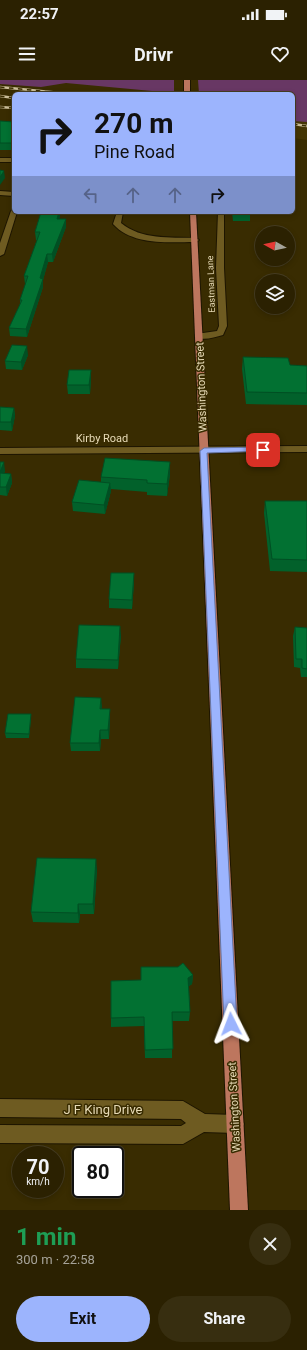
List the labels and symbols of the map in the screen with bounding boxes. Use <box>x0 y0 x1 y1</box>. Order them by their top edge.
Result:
north arrow <box>255 226 295 266</box>
street label: Eastman Lane <box>205 255 217 313</box>
street label: Washington Street <box>193 341 210 432</box>
street label: Kirby Road <box>76 432 128 445</box>
pin <box>246 433 280 467</box>
position arrow <box>210 1003 252 1045</box>
street label: Washington Street <box>226 1061 243 1152</box>
street label: J F King Drive <box>63 1102 143 1117</box>
speed limit sign: 80 <box>72 1146 124 1198</box>

